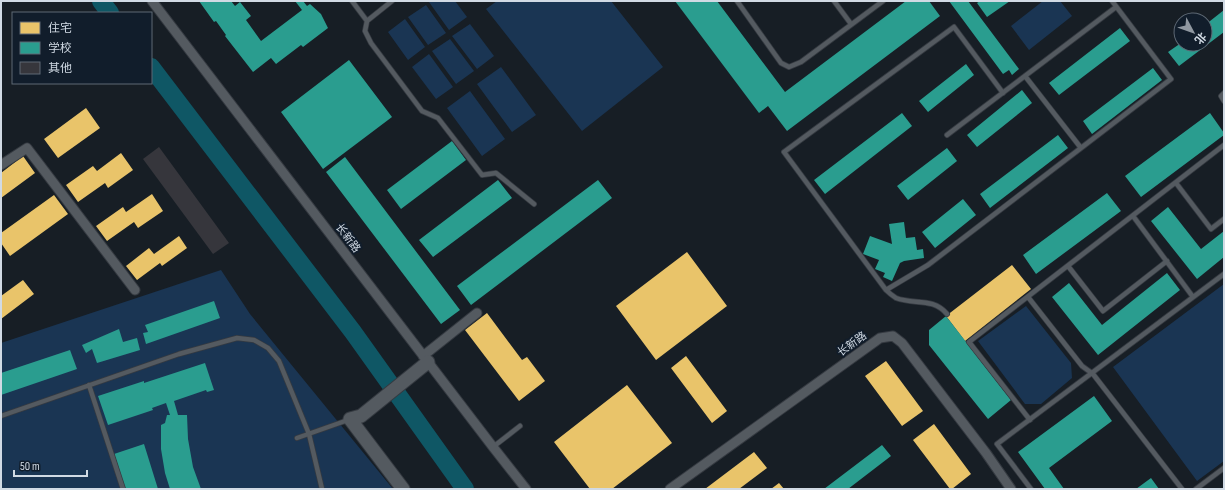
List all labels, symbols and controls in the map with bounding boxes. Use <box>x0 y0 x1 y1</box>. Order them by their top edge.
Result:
legend <box>12 12 152 84</box>
north arrow <box>1173 12 1213 52</box>
text: 住宅 <box>48 21 72 36</box>
text: 北 <box>1192 30 1209 47</box>
text: 学校 <box>48 41 72 56</box>
text: 其他 <box>48 61 72 76</box>
street label: 长新路 <box>333 221 363 255</box>
street label: 长新路 <box>835 329 869 359</box>
scale bar <box>14 452 87 478</box>
text: 50 m <box>20 459 40 474</box>

